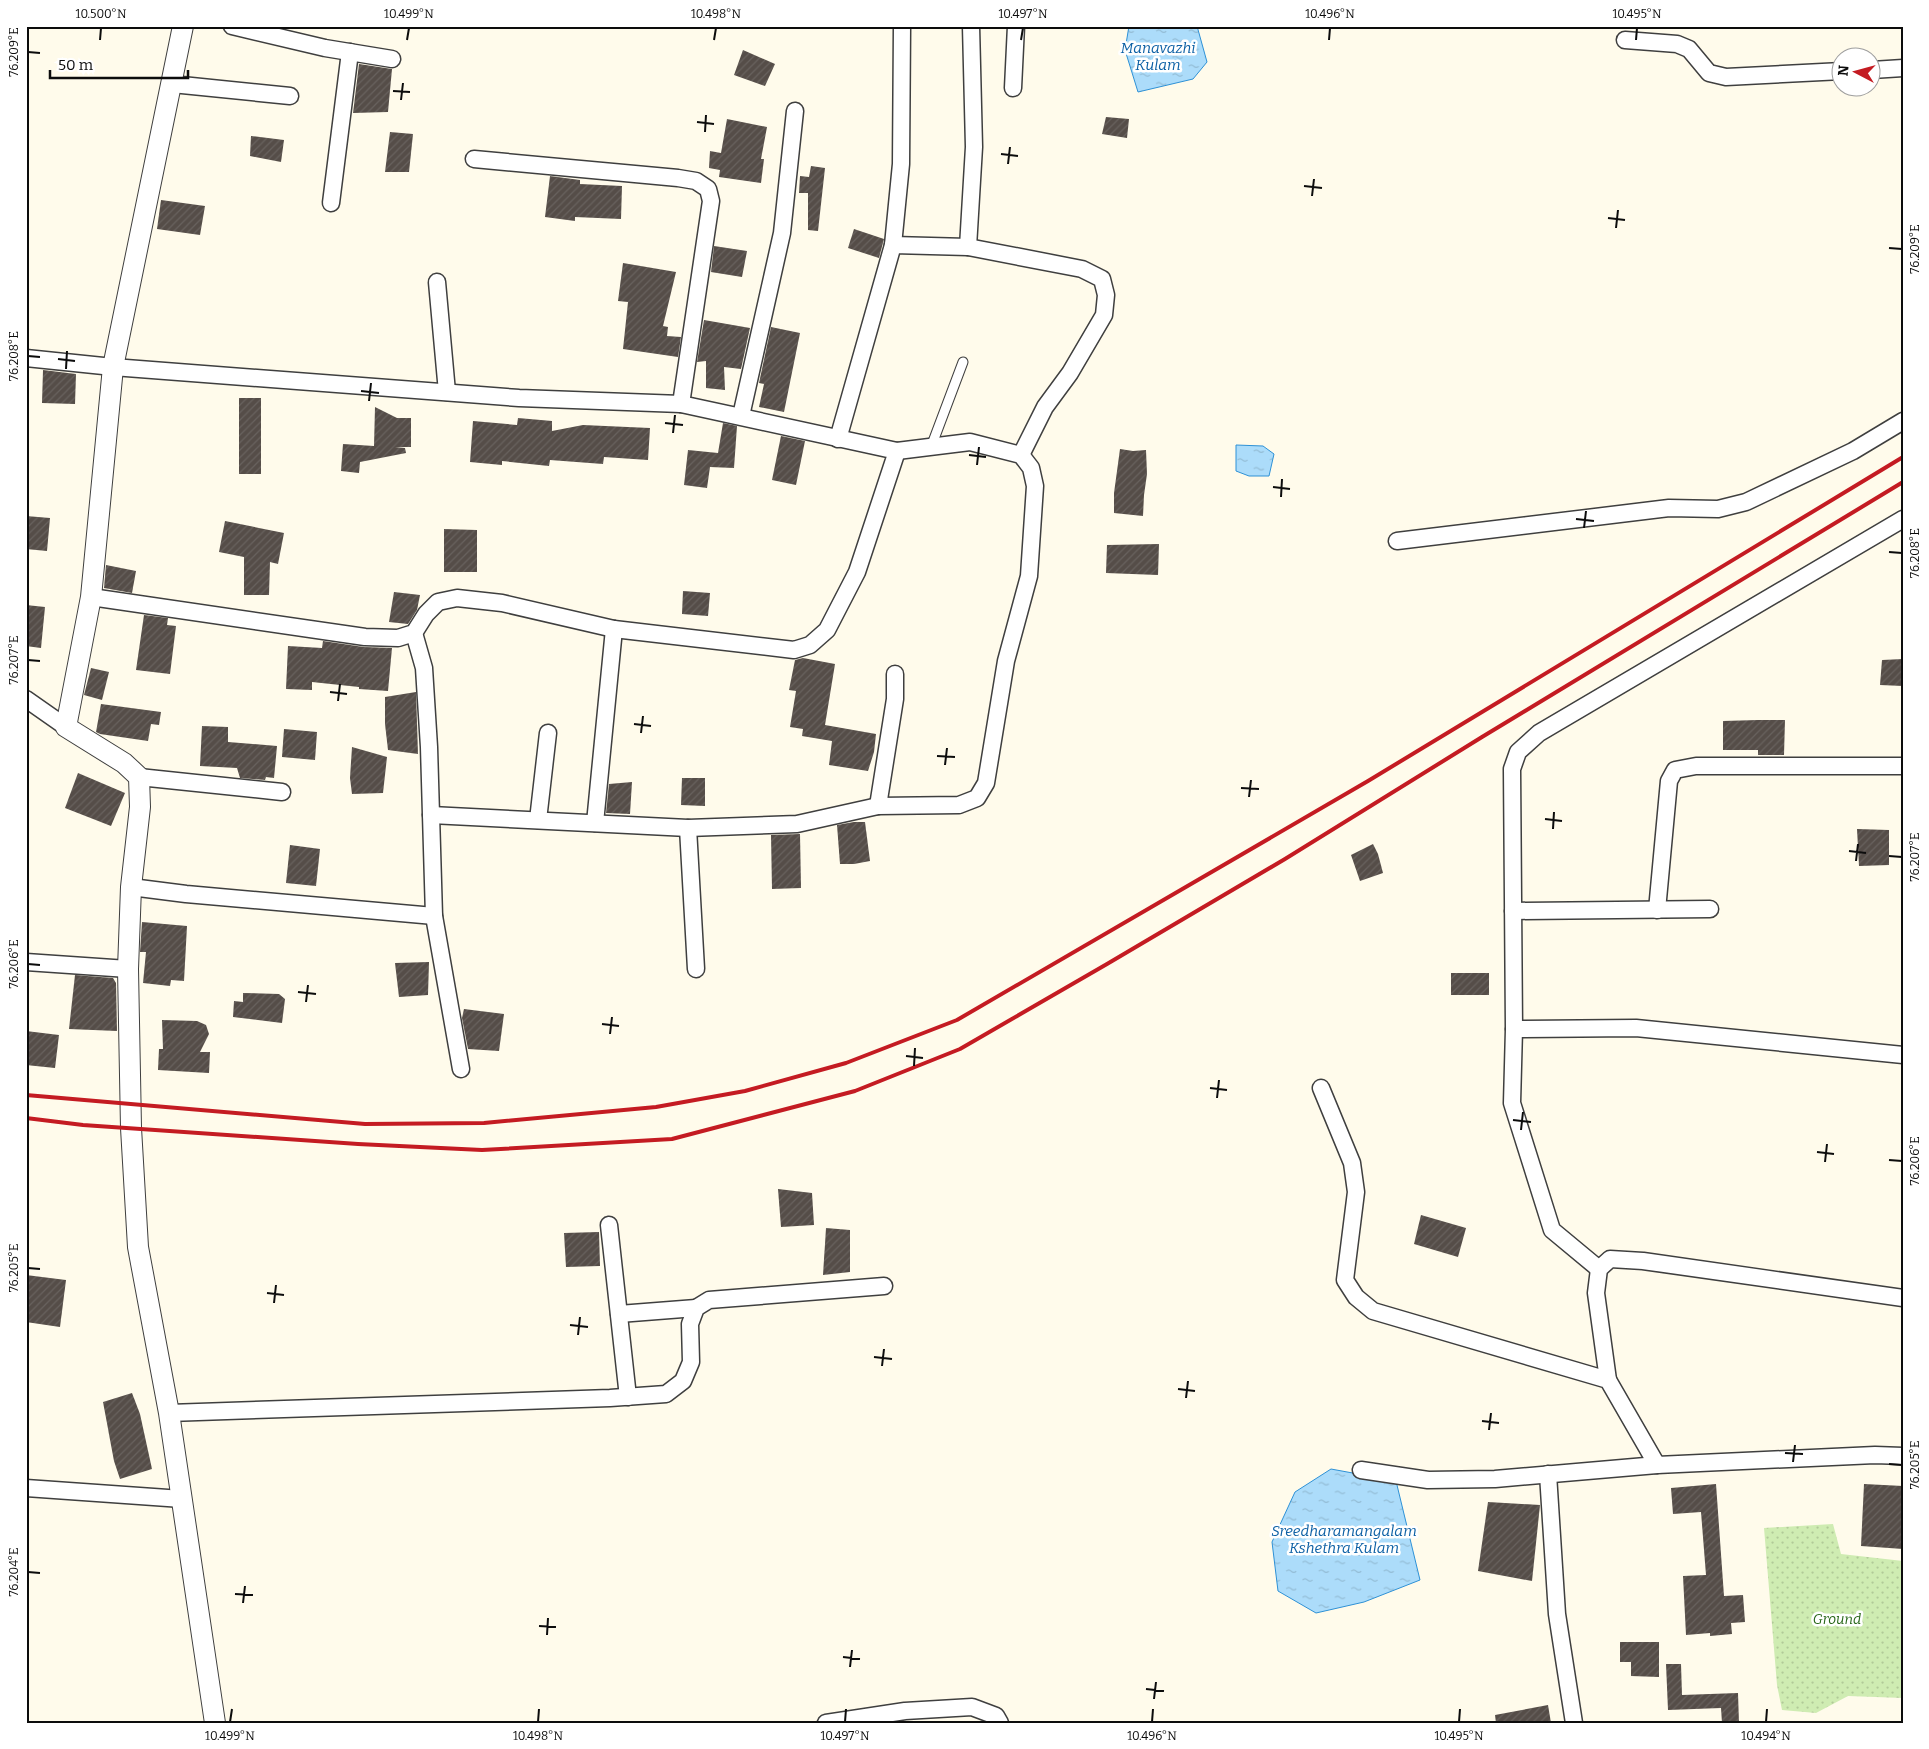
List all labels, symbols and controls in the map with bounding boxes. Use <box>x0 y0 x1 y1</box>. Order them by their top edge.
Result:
text: 10.500°N <box>76 7 127 21</box>
text: 10.499°N <box>384 7 434 21</box>
text: 10.498°N <box>691 7 742 21</box>
text: 10.497°N <box>998 7 1048 21</box>
text: 10.496°N <box>1305 7 1355 21</box>
text: 10.495°N <box>1612 7 1662 21</box>
text: 76.209°E <box>7 27 21 77</box>
water label: Manavazhi Kulam <box>1120 39 1196 74</box>
scale bar <box>50 48 188 80</box>
north arrow <box>1832 48 1882 98</box>
text: 50 m <box>58 56 94 74</box>
text: N <box>1835 64 1853 77</box>
text: 76.209°E <box>1908 224 1922 274</box>
text: 76.208°E <box>7 331 21 381</box>
text: 76.208°E <box>1908 528 1922 578</box>
text: 76.207°E <box>7 636 21 684</box>
text: 76.207°E <box>1908 833 1922 881</box>
text: 76.206°E <box>7 939 21 989</box>
text: 76.206°E <box>1908 1136 1922 1186</box>
text: 76.205°E <box>7 1244 21 1292</box>
text: 76.205°E <box>1908 1441 1922 1489</box>
water label: Sreedharamangalam Kshethra Kulam <box>1271 1522 1417 1557</box>
text: 76.204°E <box>7 1547 21 1597</box>
park label: Ground <box>1813 1611 1861 1628</box>
text: 10.499°N <box>205 1729 255 1743</box>
text: 10.498°N <box>513 1729 564 1743</box>
text: 10.497°N <box>820 1729 870 1743</box>
text: 10.496°N <box>1127 1729 1177 1743</box>
text: 10.495°N <box>1434 1729 1484 1743</box>
text: 10.494°N <box>1741 1729 1791 1743</box>

